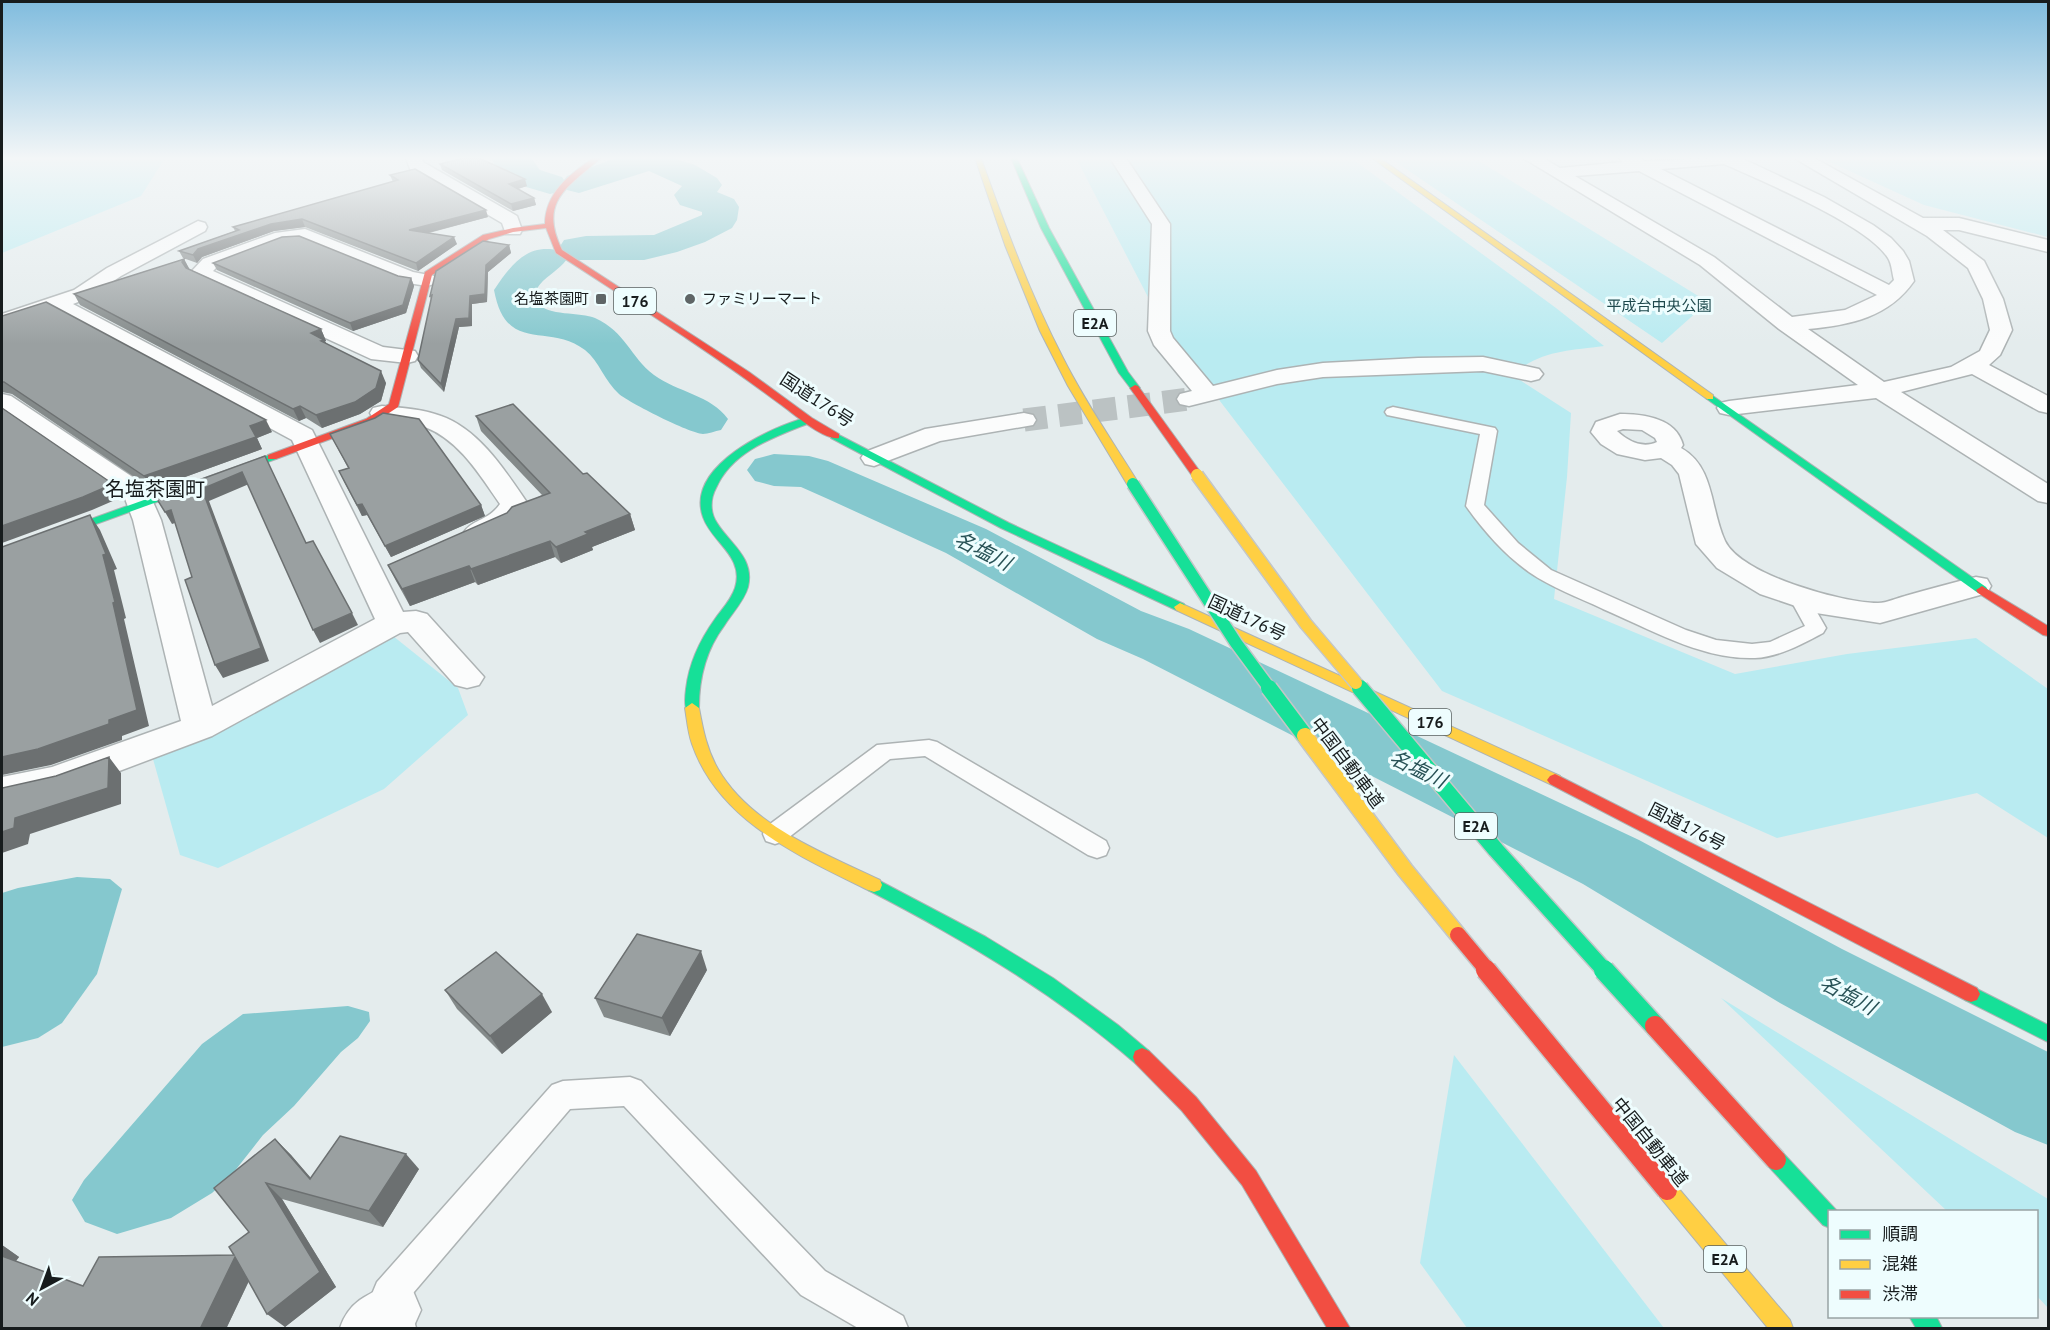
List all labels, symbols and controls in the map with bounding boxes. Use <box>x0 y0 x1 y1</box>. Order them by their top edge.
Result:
road number: 176 <box>614 288 656 314</box>
place label: 名塩茶園町 <box>514 289 589 308</box>
place label: ファミリーマート <box>702 289 822 308</box>
marker: 名塩茶園町 <box>594 292 608 306</box>
marker: ファミリーマート <box>683 292 697 306</box>
park label: 平成台中央公園 <box>1606 296 1712 315</box>
road number: E2A <box>1074 310 1116 336</box>
street label: 国道176号 <box>776 367 859 432</box>
district label: 名塩茶園町 <box>105 476 205 502</box>
water label: 名塩川 <box>950 526 1017 577</box>
street label: 国道176号 <box>1205 589 1290 646</box>
road number: 176 <box>1409 709 1451 735</box>
street label: 中国自動車道 <box>1306 713 1389 813</box>
water label: 名塩川 <box>1385 744 1452 795</box>
street label: 国道176号 <box>1645 797 1730 856</box>
road number: E2A <box>1455 813 1497 839</box>
water label: 名塩川 <box>1815 969 1882 1022</box>
street label: 中国自動車道 <box>1607 1092 1693 1191</box>
legend <box>1828 1210 2038 1318</box>
text: 順調 <box>1882 1222 1918 1245</box>
road number: E2A <box>1704 1246 1746 1272</box>
text: 混雑 <box>1882 1252 1918 1275</box>
north arrow <box>12 1258 72 1318</box>
text: 渋滞 <box>1882 1282 1918 1305</box>
text: N <box>22 1288 43 1310</box>

